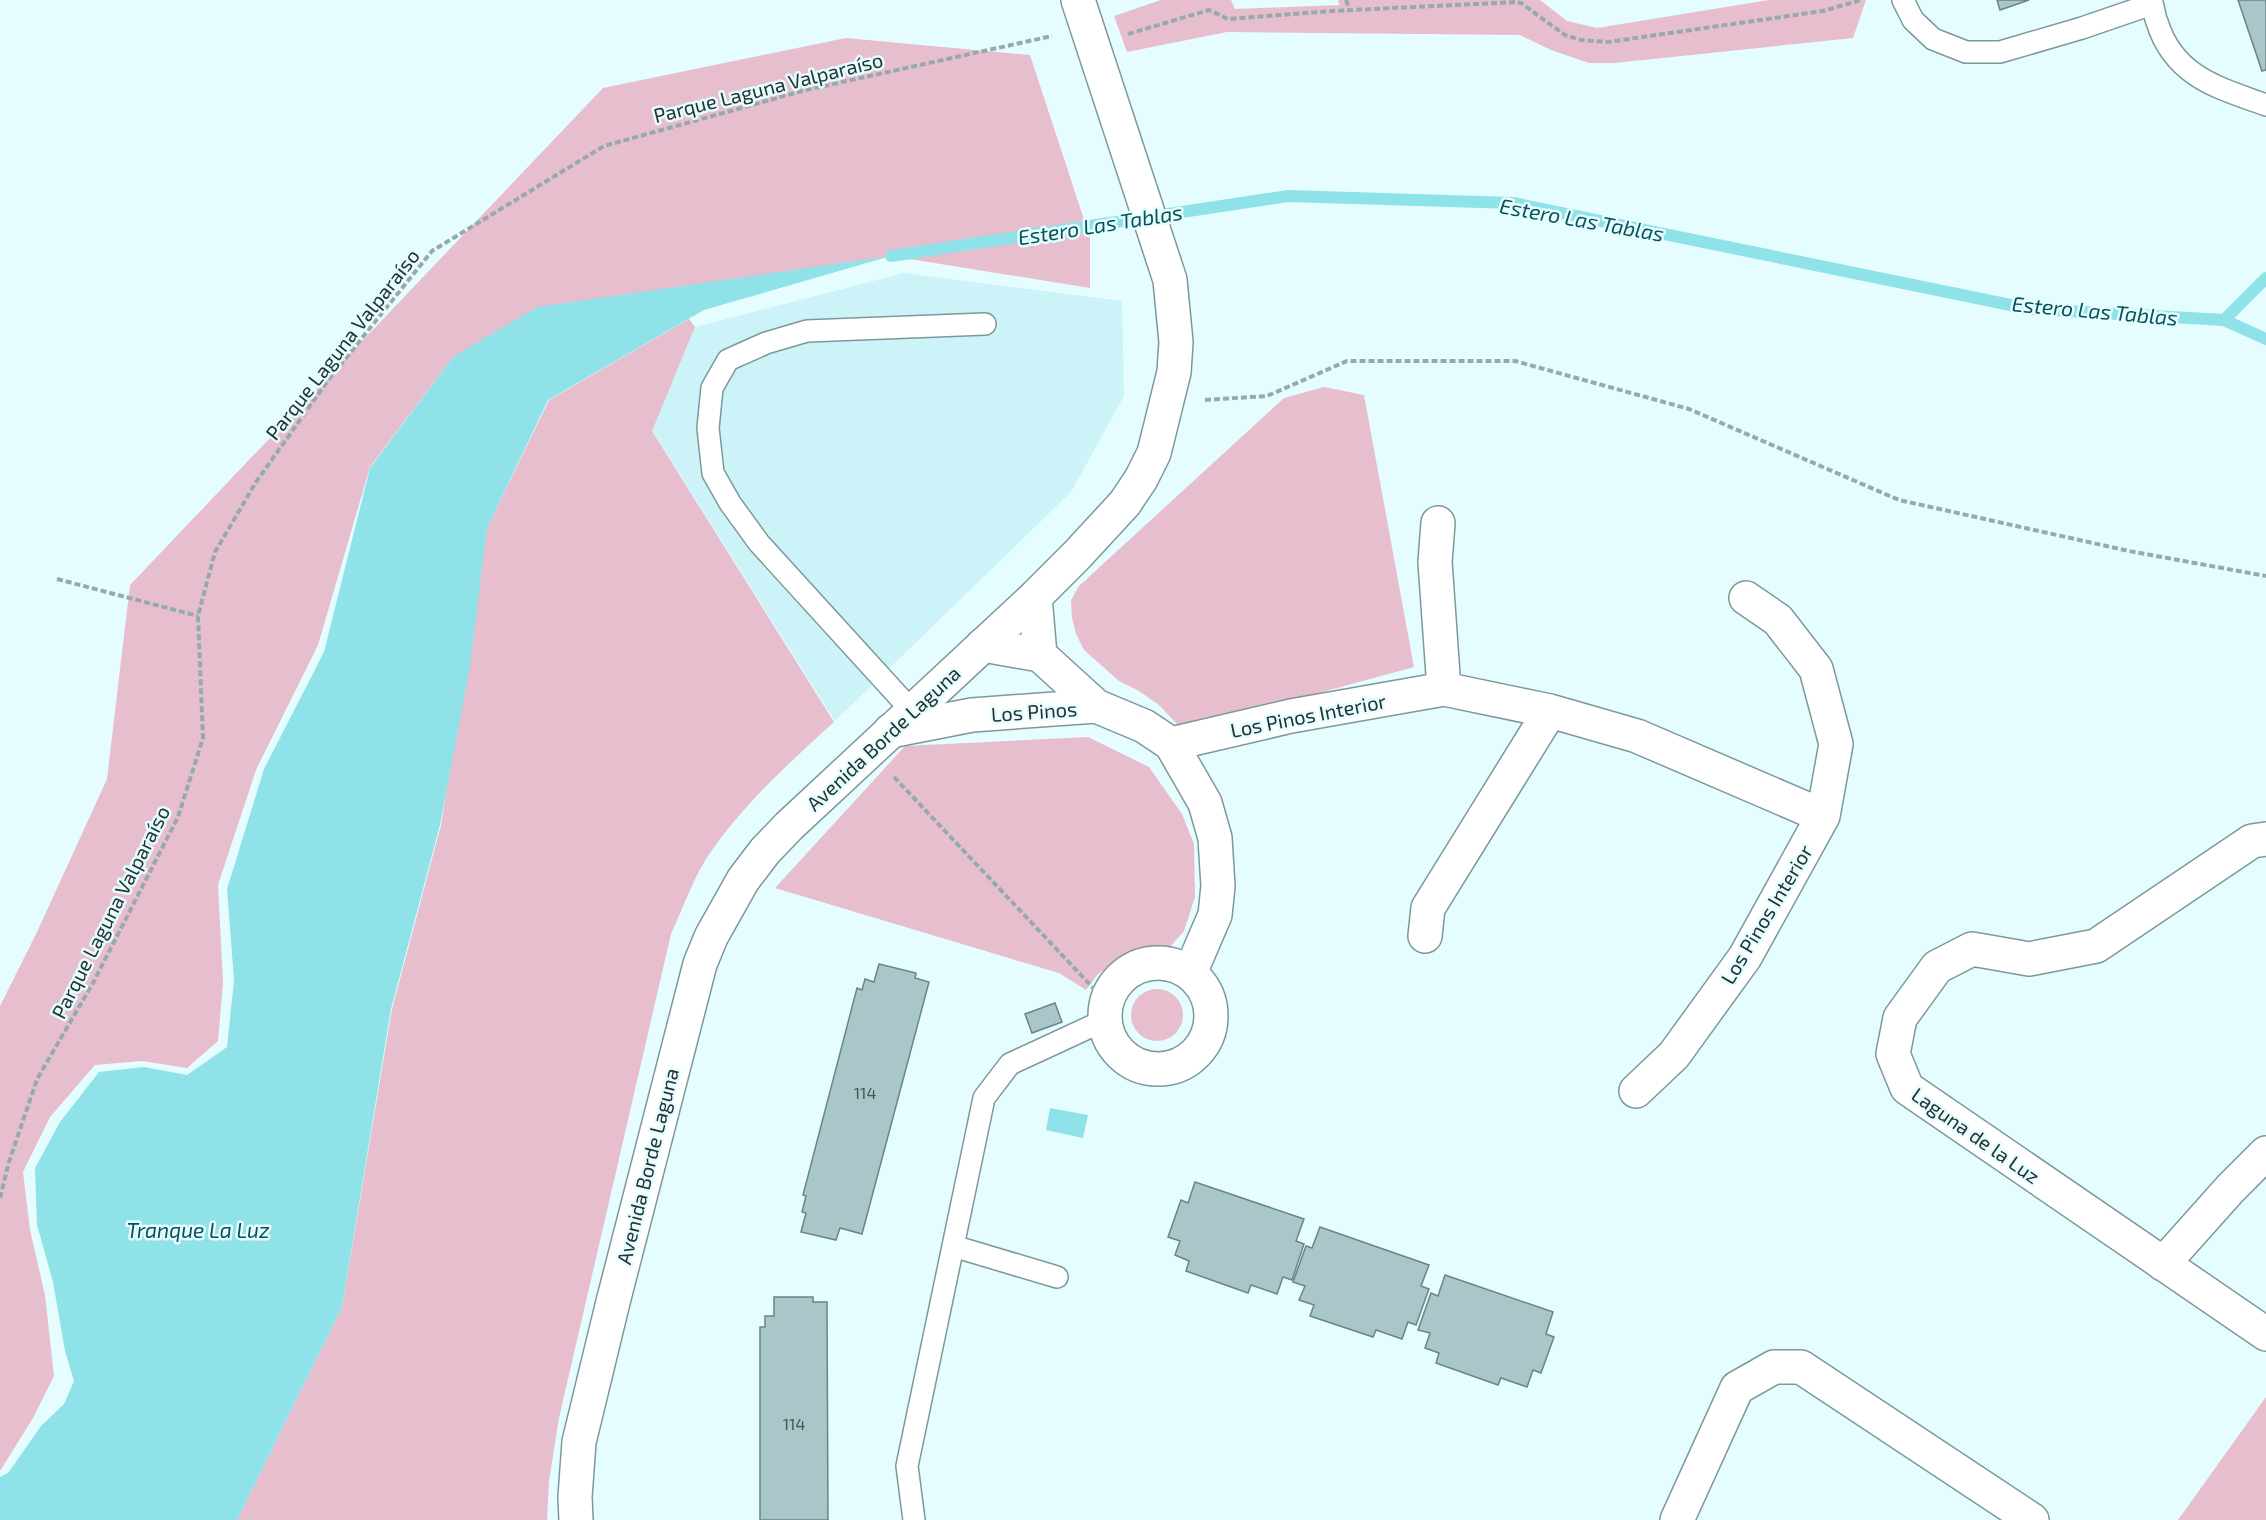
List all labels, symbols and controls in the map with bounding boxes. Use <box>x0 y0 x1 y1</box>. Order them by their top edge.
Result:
street label: Parque Laguna Valparaíso <box>651 47 885 127</box>
water label: Estero Las Tablas <box>1498 192 1666 246</box>
water label: Estero Las Tablas <box>1016 199 1184 249</box>
street label: Parque Laguna Valparaíso <box>260 244 424 444</box>
water label: Estero Las Tablas <box>2011 290 2179 330</box>
street label: Avenida Borde Laguna <box>801 661 965 815</box>
street label: Los Pinos Interior <box>1228 688 1388 742</box>
street label: Los Pinos <box>990 696 1078 726</box>
street label: Parque Laguna Valparaíso <box>46 802 174 1022</box>
street label: Los Pinos Interior <box>1715 840 1817 988</box>
street label: Avenida Borde Laguna <box>611 1065 683 1267</box>
street label: Laguna de la Luz <box>1907 1082 2045 1188</box>
house number: 114 <box>854 1083 876 1102</box>
water label: Tranque La Luz <box>126 1217 270 1242</box>
house number: 114 <box>783 1414 805 1433</box>

